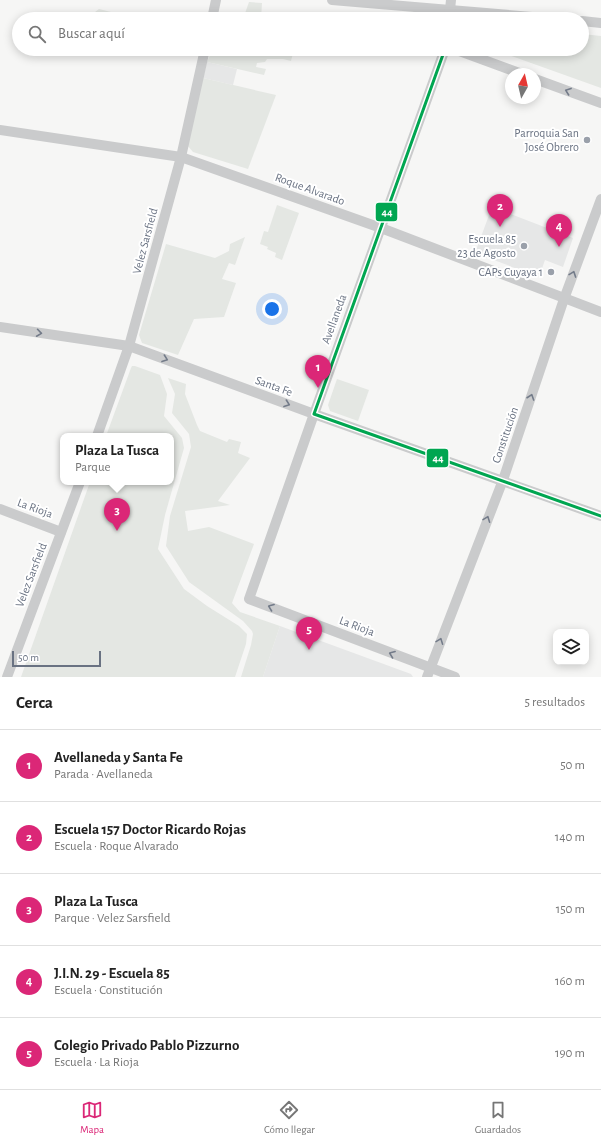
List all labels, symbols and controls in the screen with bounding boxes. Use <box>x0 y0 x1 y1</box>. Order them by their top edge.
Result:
search box <box>12 12 589 56</box>
icon: search <box>26 23 48 45</box>
text: Buscar aquí <box>58 26 125 41</box>
north arrow <box>505 68 541 104</box>
one-way arrow <box>565 87 572 95</box>
place label: Parroquia San José Obrero <box>514 127 579 153</box>
marker: Parroquia San José Obrero <box>582 135 592 145</box>
street label: Roque Alvarado <box>273 171 347 207</box>
pin: 2 <box>487 194 513 227</box>
line badge: 44 <box>375 202 398 222</box>
street label: Velez Sarsfield <box>130 207 160 275</box>
text: 44 <box>381 207 393 218</box>
pin: 4 <box>546 214 572 247</box>
place label: Escuela 85 23 de Agosto <box>457 233 516 259</box>
marker: Escuela 85 23 de Agosto <box>519 241 529 251</box>
place label: CAPs Cuyaya 1 <box>478 266 543 279</box>
marker: CAPs Cuyaya 1 <box>546 267 556 277</box>
one-way arrow <box>569 271 577 278</box>
street label: Avellaneda <box>319 292 349 345</box>
your location <box>262 299 282 319</box>
one-way arrow <box>36 328 42 337</box>
one-way arrow <box>162 355 169 363</box>
pin: 1 <box>305 355 331 388</box>
street label: Santa Fe <box>254 374 294 398</box>
one-way arrow <box>527 394 535 401</box>
one-way arrow <box>284 400 291 408</box>
street label: Constitución <box>490 405 520 465</box>
popup <box>60 433 174 485</box>
text: Plaza La Tusca <box>75 443 159 458</box>
line badge: 44 <box>426 448 449 468</box>
text: 44 <box>432 453 444 464</box>
text: Parque <box>75 461 111 474</box>
street label: La Rioja <box>15 496 55 521</box>
pin: 3 <box>104 498 130 531</box>
one-way arrow <box>483 516 491 523</box>
street label: Velez Sarsfield <box>13 541 49 609</box>
one-way arrow <box>267 604 274 612</box>
street label: La Rioja <box>337 614 377 639</box>
pin: 5 <box>296 617 322 650</box>
map controls <box>553 629 589 665</box>
button: layers <box>553 629 589 665</box>
one-way arrow <box>436 637 444 644</box>
scale bar <box>12 649 101 668</box>
one-way arrow <box>389 650 396 658</box>
text: 50 m <box>18 652 39 663</box>
text: Cerca <box>16 694 53 711</box>
text: 5 resultados <box>525 696 585 709</box>
text: Avellaneda y Santa Fe <box>54 750 183 765</box>
text: 1 <box>27 759 31 772</box>
text: 50 m <box>560 759 585 772</box>
text: Parada · Avellaneda <box>54 768 153 781</box>
text: Escuela 157 Doctor Ricardo Rojas <box>54 822 246 837</box>
text: 2 <box>26 831 32 844</box>
text: 140 m <box>555 831 585 844</box>
text: Escuela · Roque Alvarado <box>54 840 179 853</box>
text: Plaza La Tusca <box>54 894 138 909</box>
text: 3 <box>26 903 32 916</box>
text: 150 m <box>556 903 585 916</box>
text: Parque · Velez Sarsfield <box>54 912 170 925</box>
text: J.I.N. 29 - Escuela 85 <box>54 966 170 981</box>
text: 4 <box>26 975 32 988</box>
text: 160 m <box>555 975 585 988</box>
text: Escuela · Constitución <box>54 984 163 997</box>
text: Colegio Privado Pablo Pizzurno <box>54 1038 239 1053</box>
text: 5 <box>26 1047 32 1060</box>
text: 190 m <box>555 1047 585 1060</box>
text: Escuela · La Rioja <box>54 1056 139 1069</box>
tab: Mapa <box>80 1099 104 1136</box>
tab: Cómo llegar <box>264 1099 315 1136</box>
tab: Guardados <box>475 1099 521 1136</box>

